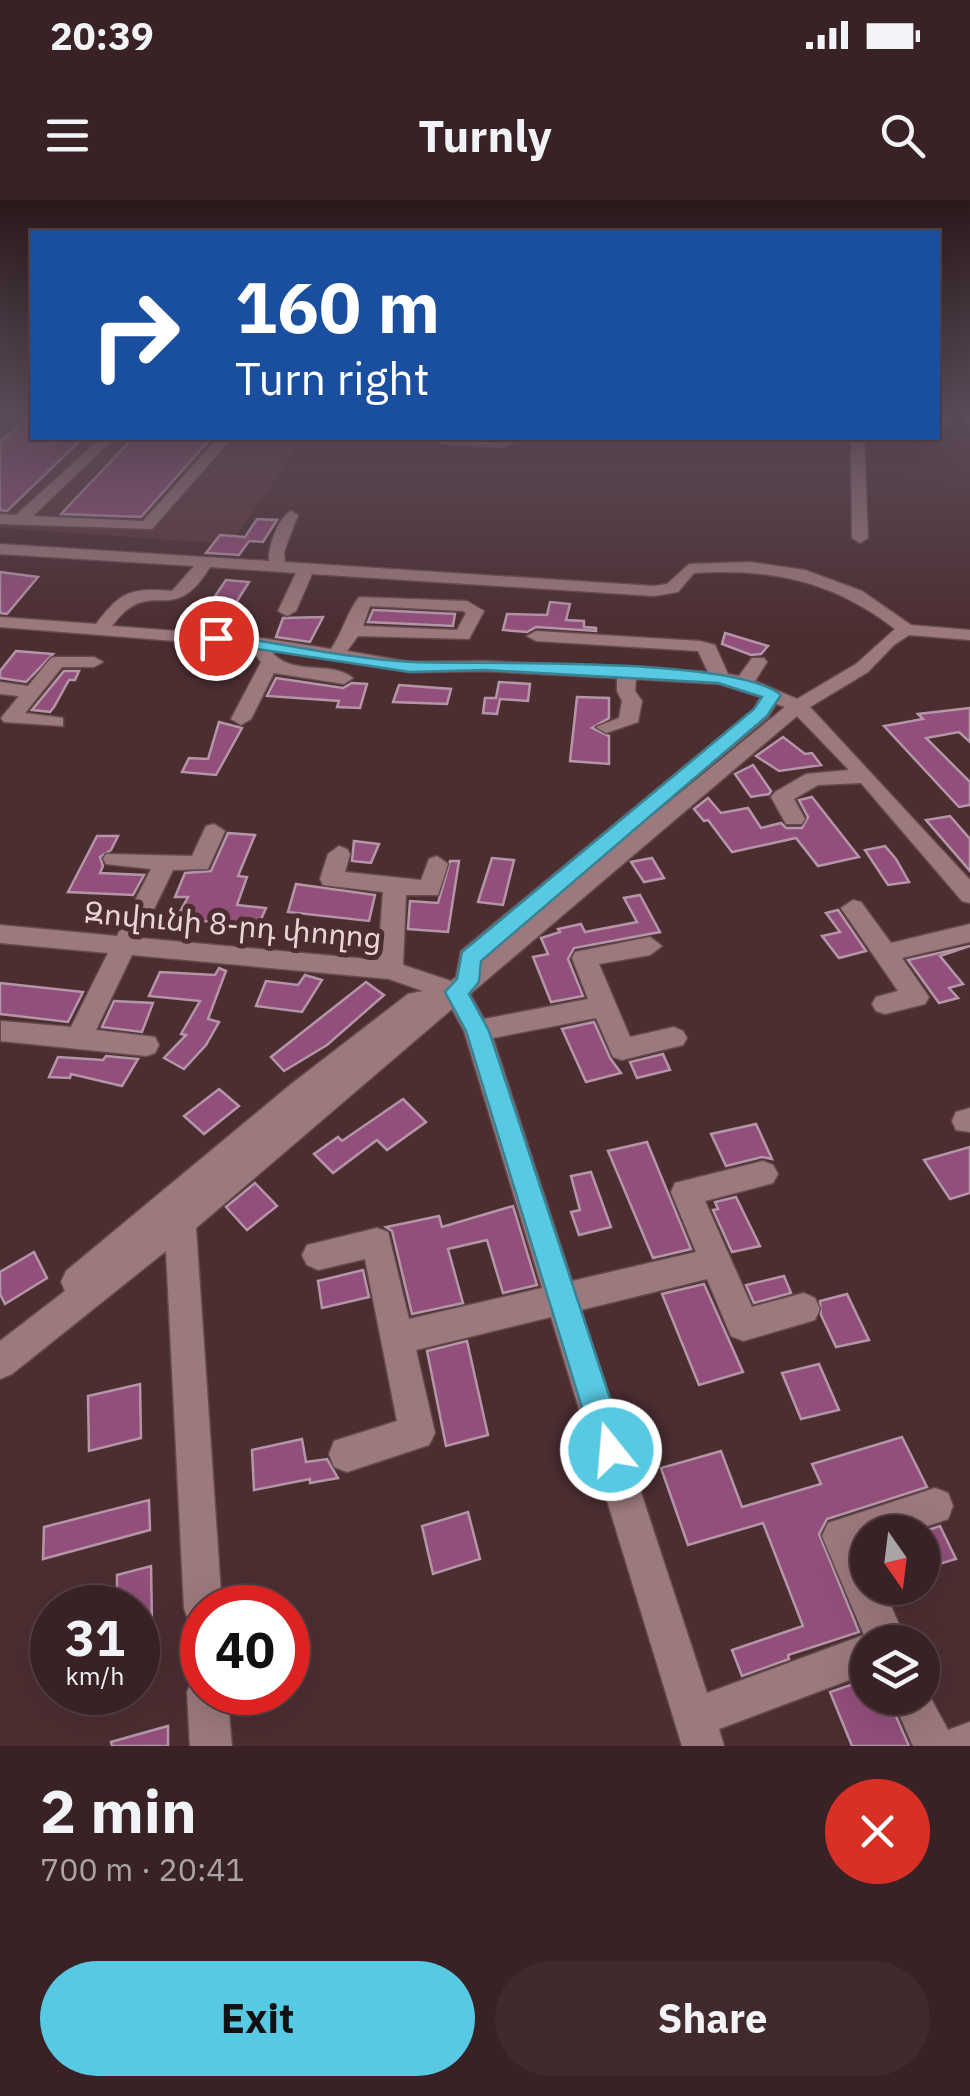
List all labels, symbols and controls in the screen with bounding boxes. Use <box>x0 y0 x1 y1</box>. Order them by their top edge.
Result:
text: 20:39 <box>50 11 154 60</box>
text: Turnly <box>418 106 552 164</box>
icon: menu <box>40 108 95 163</box>
icon: search <box>875 108 930 163</box>
text: 160 m <box>235 261 440 352</box>
icon: right <box>70 270 200 400</box>
text: Turn right <box>235 349 430 407</box>
pin <box>174 596 259 681</box>
icon: arrive <box>189 611 244 666</box>
street label: Զովունի 8-րդ փողոց <box>83 892 383 956</box>
position arrow <box>559 1398 663 1502</box>
north arrow <box>850 1515 940 1605</box>
map controls <box>850 1515 940 1715</box>
speed limit sign: 40 <box>180 1585 310 1715</box>
text: 31 <box>65 1605 125 1670</box>
button: layers <box>850 1625 940 1715</box>
text: km/h <box>66 1659 124 1692</box>
text: 2 min <box>40 1771 197 1850</box>
button: close <box>825 1779 930 1884</box>
text: 700 m · 20:41 <box>40 1848 245 1890</box>
button: Exit <box>40 1961 475 2076</box>
button: Share <box>495 1961 930 2076</box>

